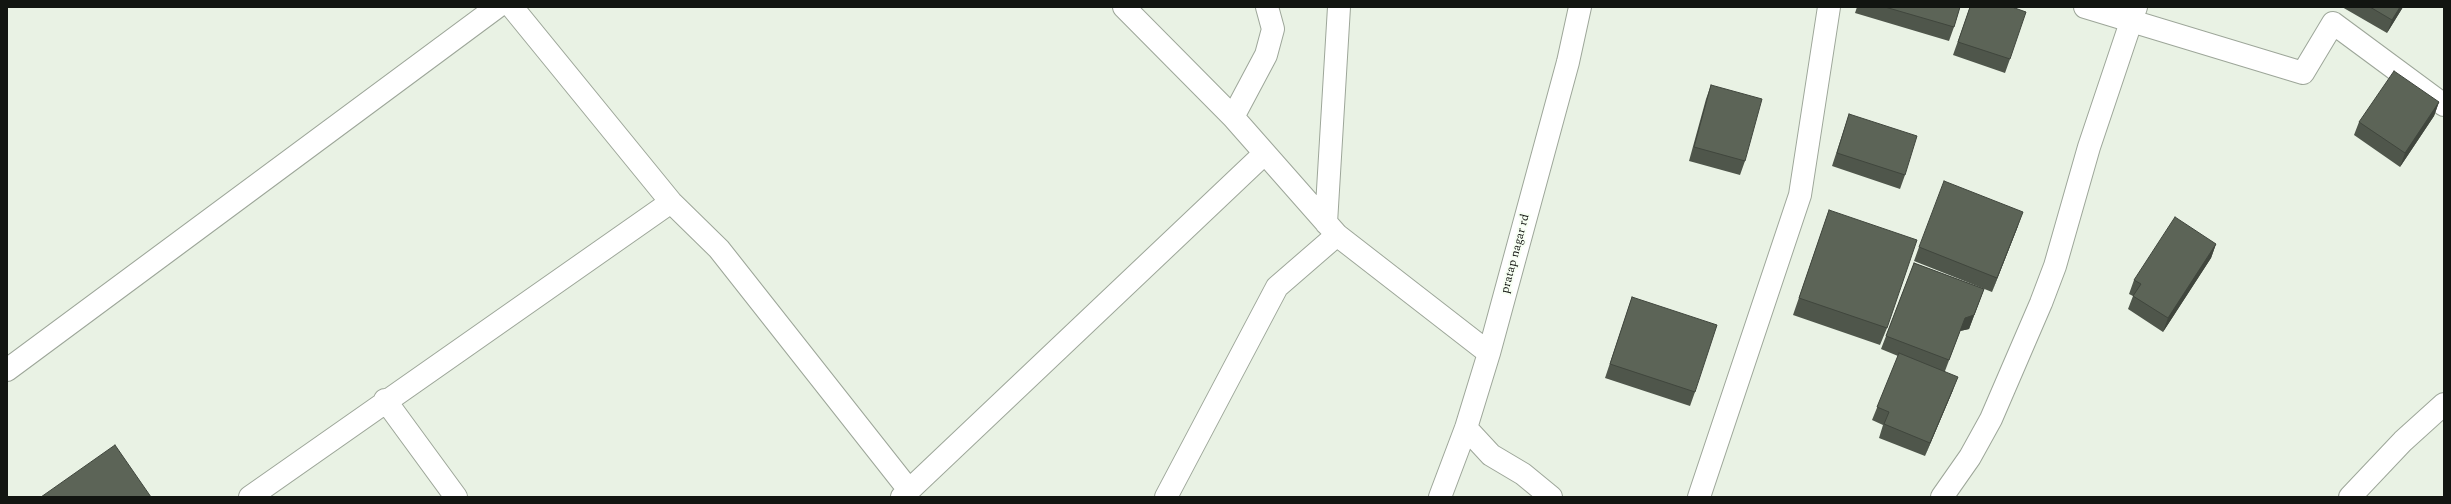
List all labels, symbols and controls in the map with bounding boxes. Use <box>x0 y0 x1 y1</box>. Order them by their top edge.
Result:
street label: pratap nagar rd <box>1498 213 1534 295</box>

